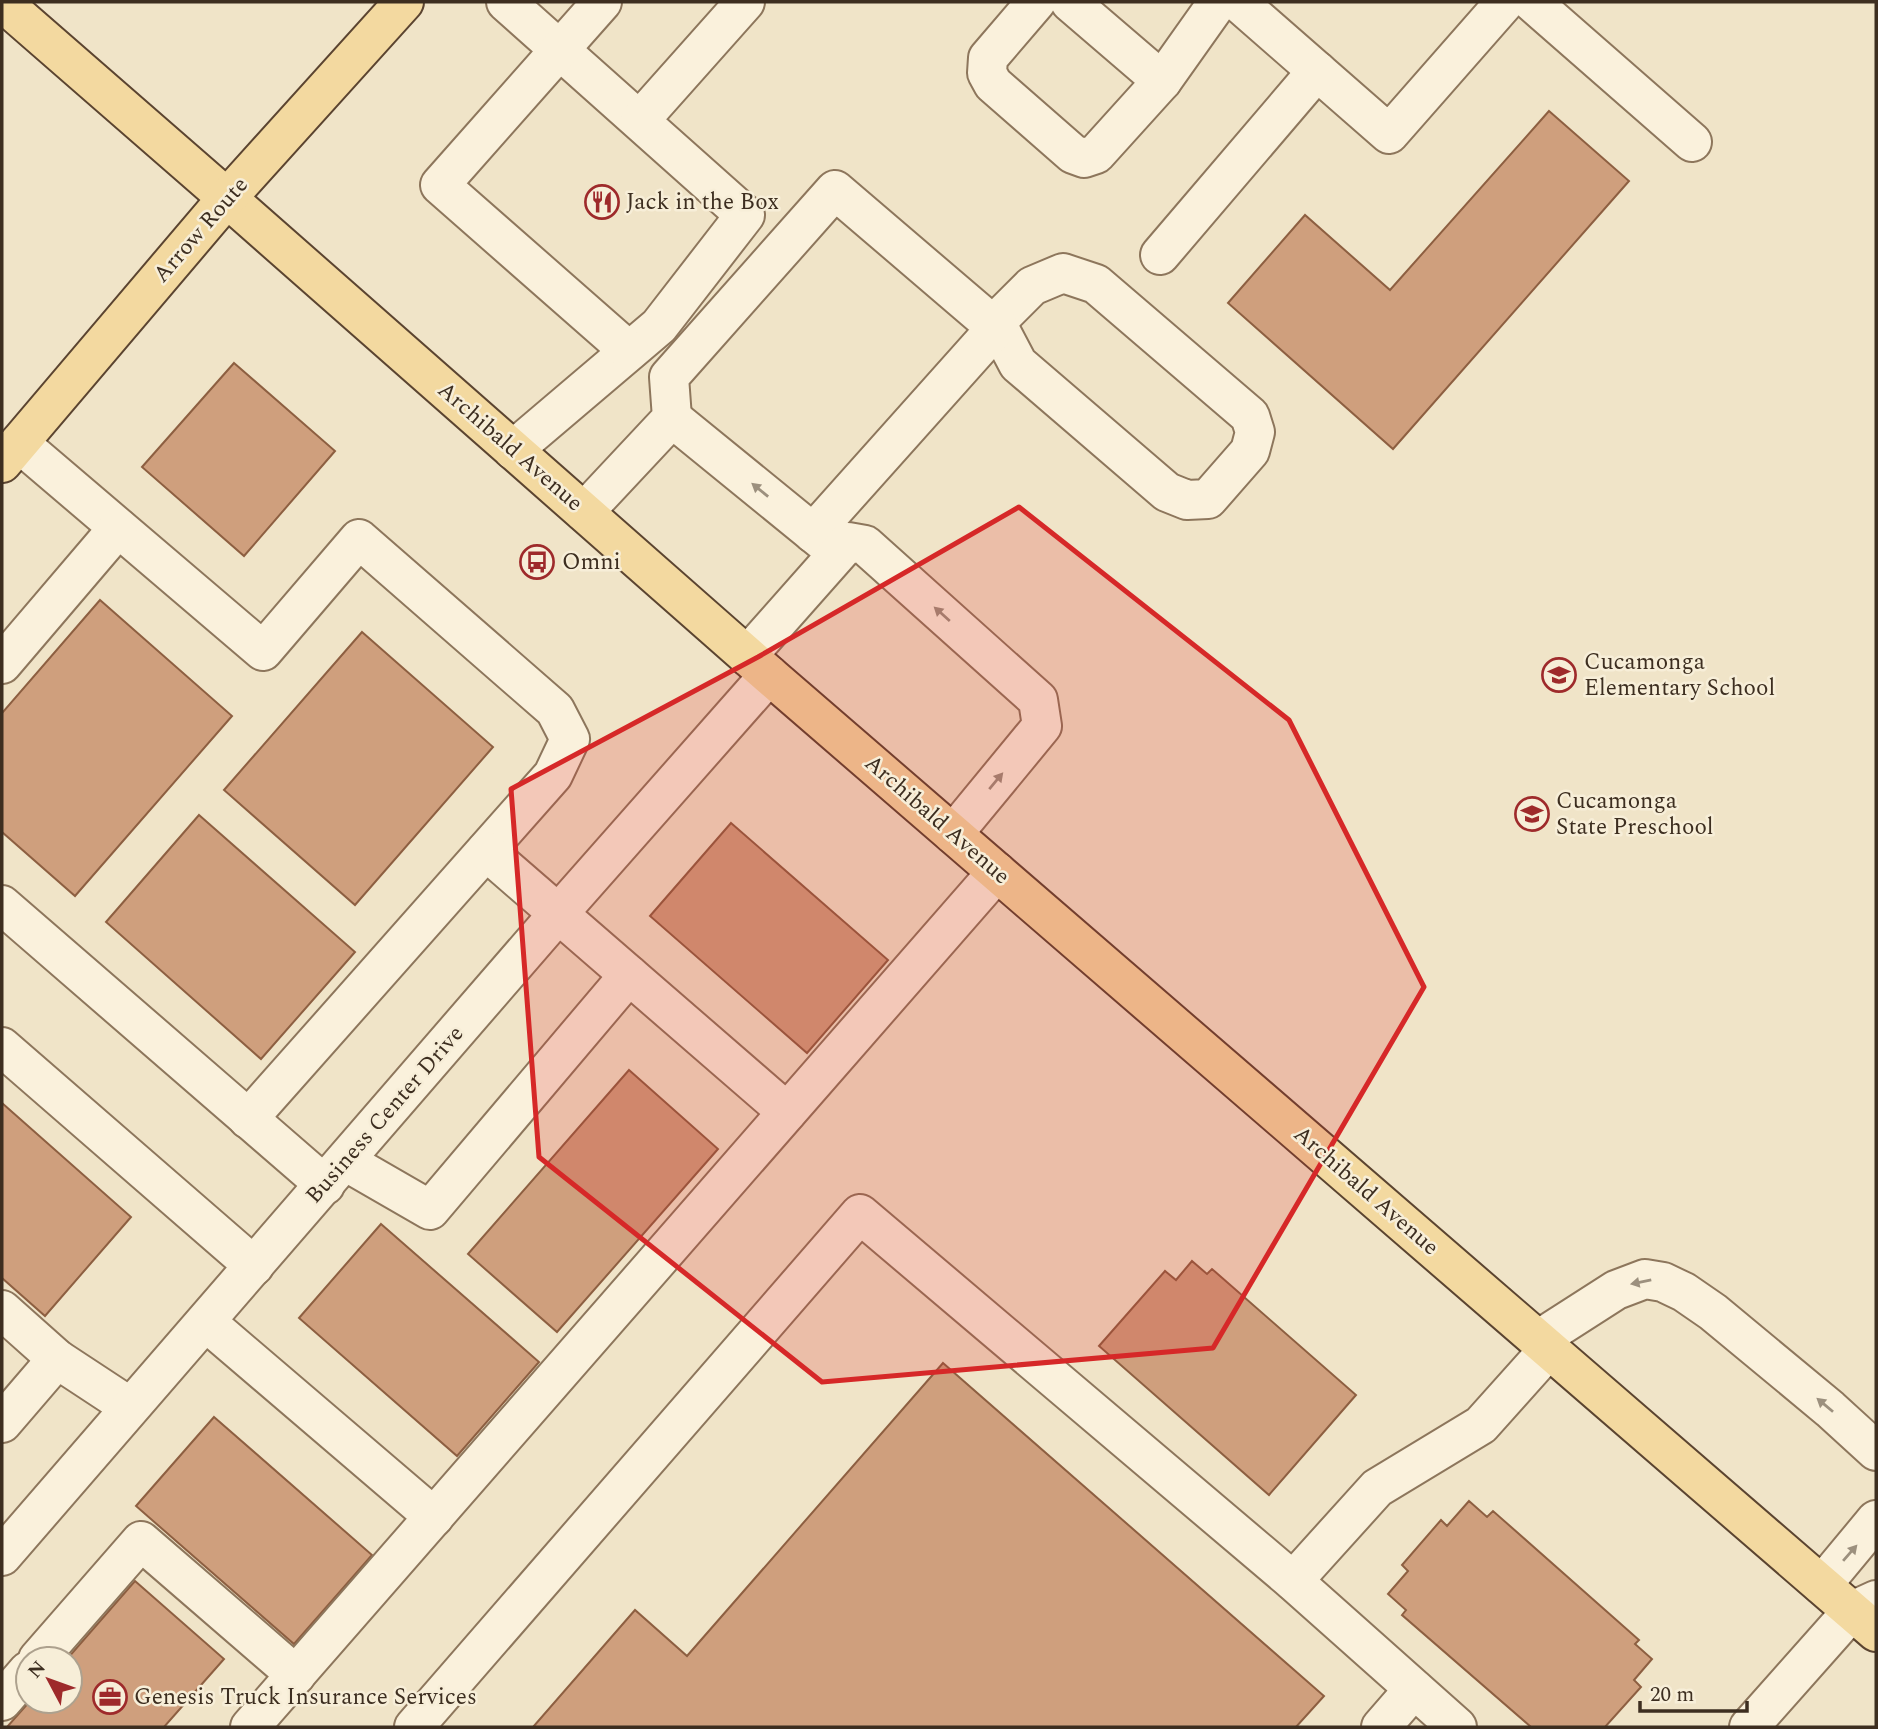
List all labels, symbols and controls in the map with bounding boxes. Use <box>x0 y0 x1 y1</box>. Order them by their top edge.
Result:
street label: Arrow Route <box>145 169 257 291</box>
restaurant icon: Jack in the Box <box>583 183 621 221</box>
place label: Jack in the Box <box>626 185 779 220</box>
street label: Archibald Avenue <box>429 374 591 520</box>
one-way arrow <box>751 482 769 497</box>
bus stop icon: Omni <box>518 543 556 581</box>
place label: Omni <box>562 545 621 580</box>
one-way arrow <box>933 606 951 622</box>
place label: Cucamonga Elementary School <box>1584 645 1775 706</box>
school or university icon: Cucamonga Elementary School <box>1540 656 1578 694</box>
street label: Archibald Avenue <box>856 747 1018 893</box>
one-way arrow <box>988 773 1003 790</box>
place label: Cucamonga State Preschool <box>1556 784 1714 845</box>
school or university icon: Cucamonga State Preschool <box>1513 795 1551 833</box>
street label: Business Center Drive <box>297 1018 473 1212</box>
street label: Archibald Avenue <box>1285 1118 1447 1264</box>
one-way arrow <box>1629 1277 1651 1288</box>
one-way arrow <box>1817 1398 1834 1413</box>
one-way arrow <box>1842 1544 1857 1561</box>
north arrow <box>14 1645 84 1715</box>
text: N <box>21 1654 53 1685</box>
scale bar <box>1640 1670 1747 1714</box>
office icon: Genesis Truck Insurance Services <box>91 1678 129 1716</box>
text: 20 m <box>1650 1679 1694 1711</box>
place label: Genesis Truck Insurance Services <box>134 1680 477 1715</box>

